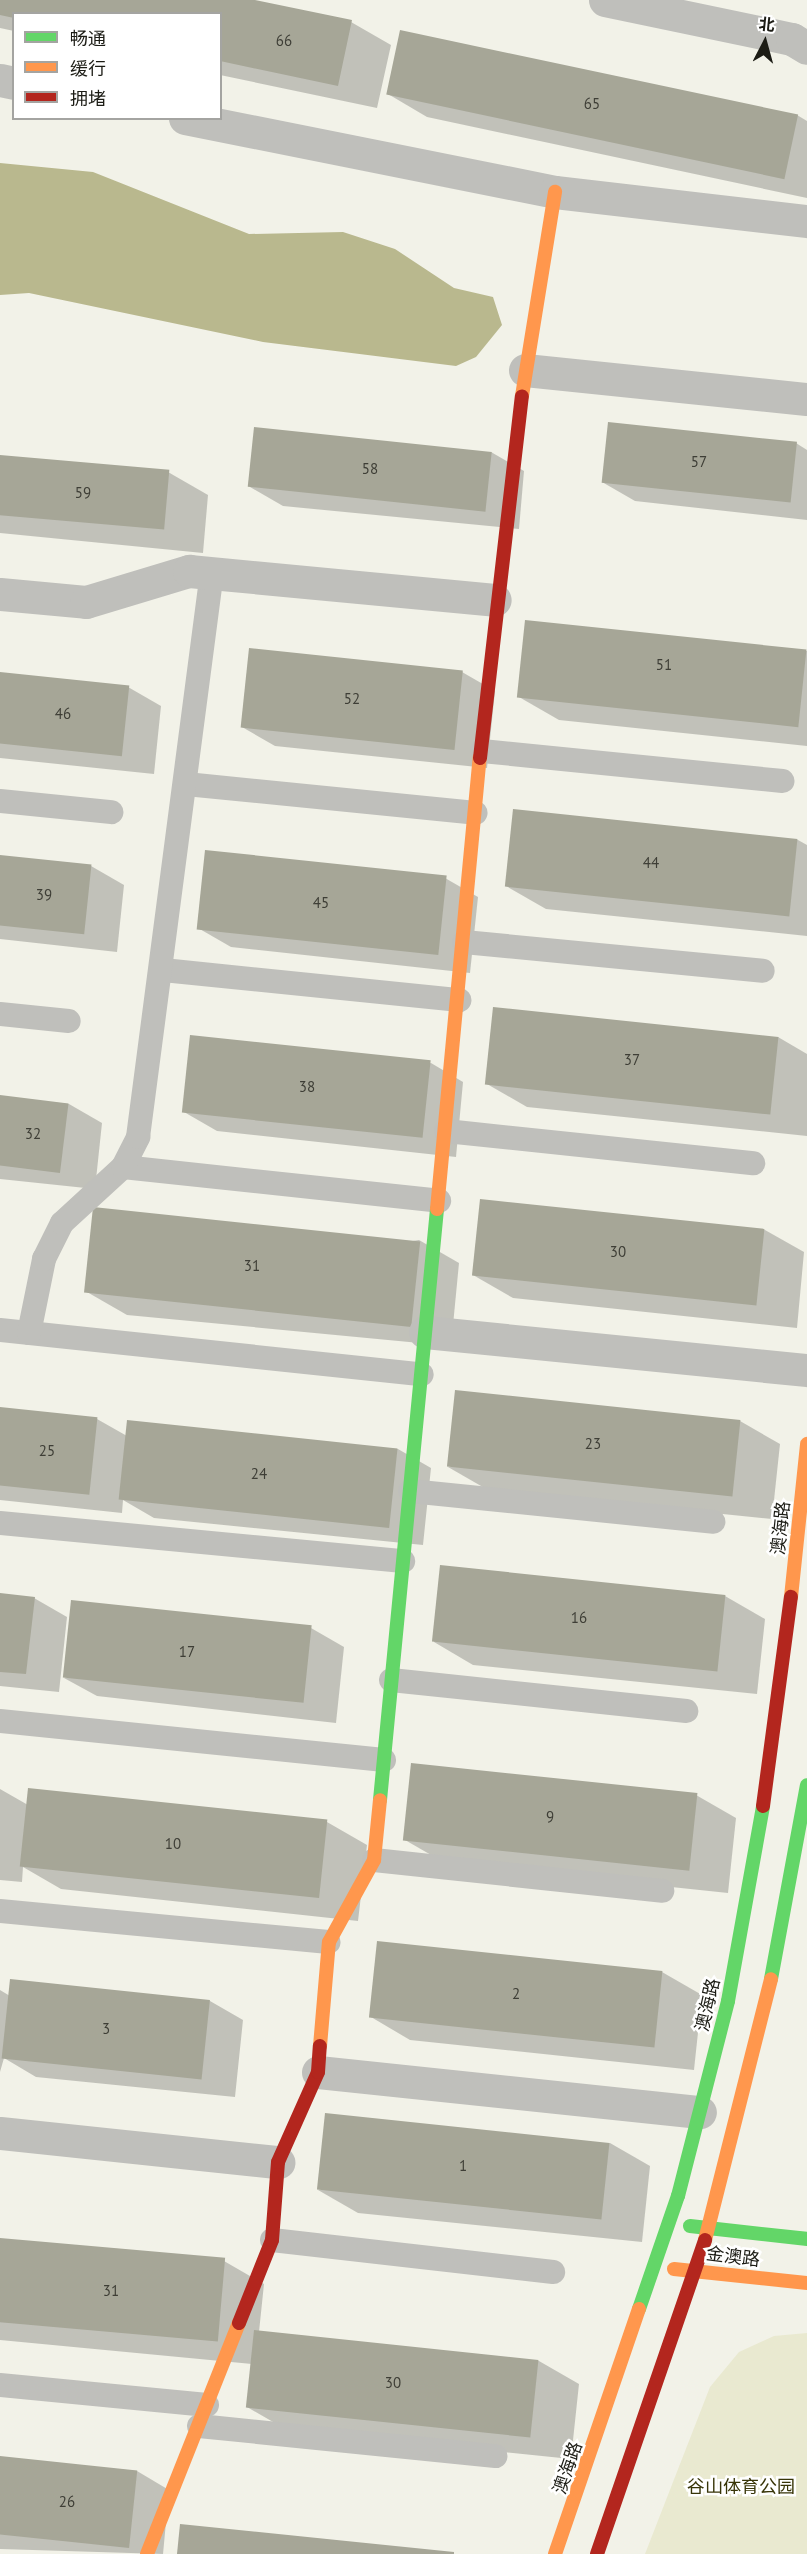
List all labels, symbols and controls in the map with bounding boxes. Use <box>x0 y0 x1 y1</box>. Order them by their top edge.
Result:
legend <box>12 12 222 120</box>
north arrow <box>735 12 795 72</box>
text: 北 <box>758 13 776 35</box>
text: 畅通 <box>70 27 106 50</box>
house number: 66 <box>276 32 292 50</box>
text: 缓行 <box>70 57 106 80</box>
text: 拥堵 <box>70 87 106 110</box>
house number: 65 <box>584 95 600 113</box>
house number: 57 <box>691 453 707 471</box>
house number: 58 <box>362 460 378 478</box>
house number: 59 <box>75 484 91 502</box>
house number: 51 <box>656 656 672 674</box>
house number: 52 <box>344 690 360 708</box>
house number: 46 <box>55 705 71 723</box>
house number: 44 <box>643 854 659 872</box>
house number: 39 <box>36 886 52 904</box>
house number: 45 <box>313 894 329 912</box>
house number: 37 <box>624 1051 640 1069</box>
house number: 38 <box>299 1078 315 1096</box>
house number: 32 <box>25 1125 41 1143</box>
house number: 30 <box>610 1243 626 1261</box>
house number: 31 <box>244 1257 260 1275</box>
house number: 23 <box>585 1435 601 1453</box>
house number: 25 <box>39 1442 55 1460</box>
house number: 24 <box>251 1465 267 1483</box>
street label: 澳海路 <box>767 1500 795 1556</box>
house number: 16 <box>571 1609 587 1627</box>
house number: 17 <box>179 1643 195 1661</box>
house number: 9 <box>546 1808 554 1826</box>
house number: 10 <box>165 1835 181 1853</box>
street label: 澳海路 <box>691 1976 725 2034</box>
house number: 2 <box>512 1985 520 2003</box>
house number: 3 <box>102 2020 110 2038</box>
house number: 1 <box>459 2157 467 2175</box>
street label: 金澳路 <box>705 2243 761 2271</box>
house number: 31 <box>103 2282 119 2300</box>
house number: 30 <box>385 2374 401 2392</box>
street label: 澳海路 <box>549 2439 587 2497</box>
park label: 谷山体育公园 <box>687 2476 795 2498</box>
house number: 26 <box>59 2493 75 2511</box>

